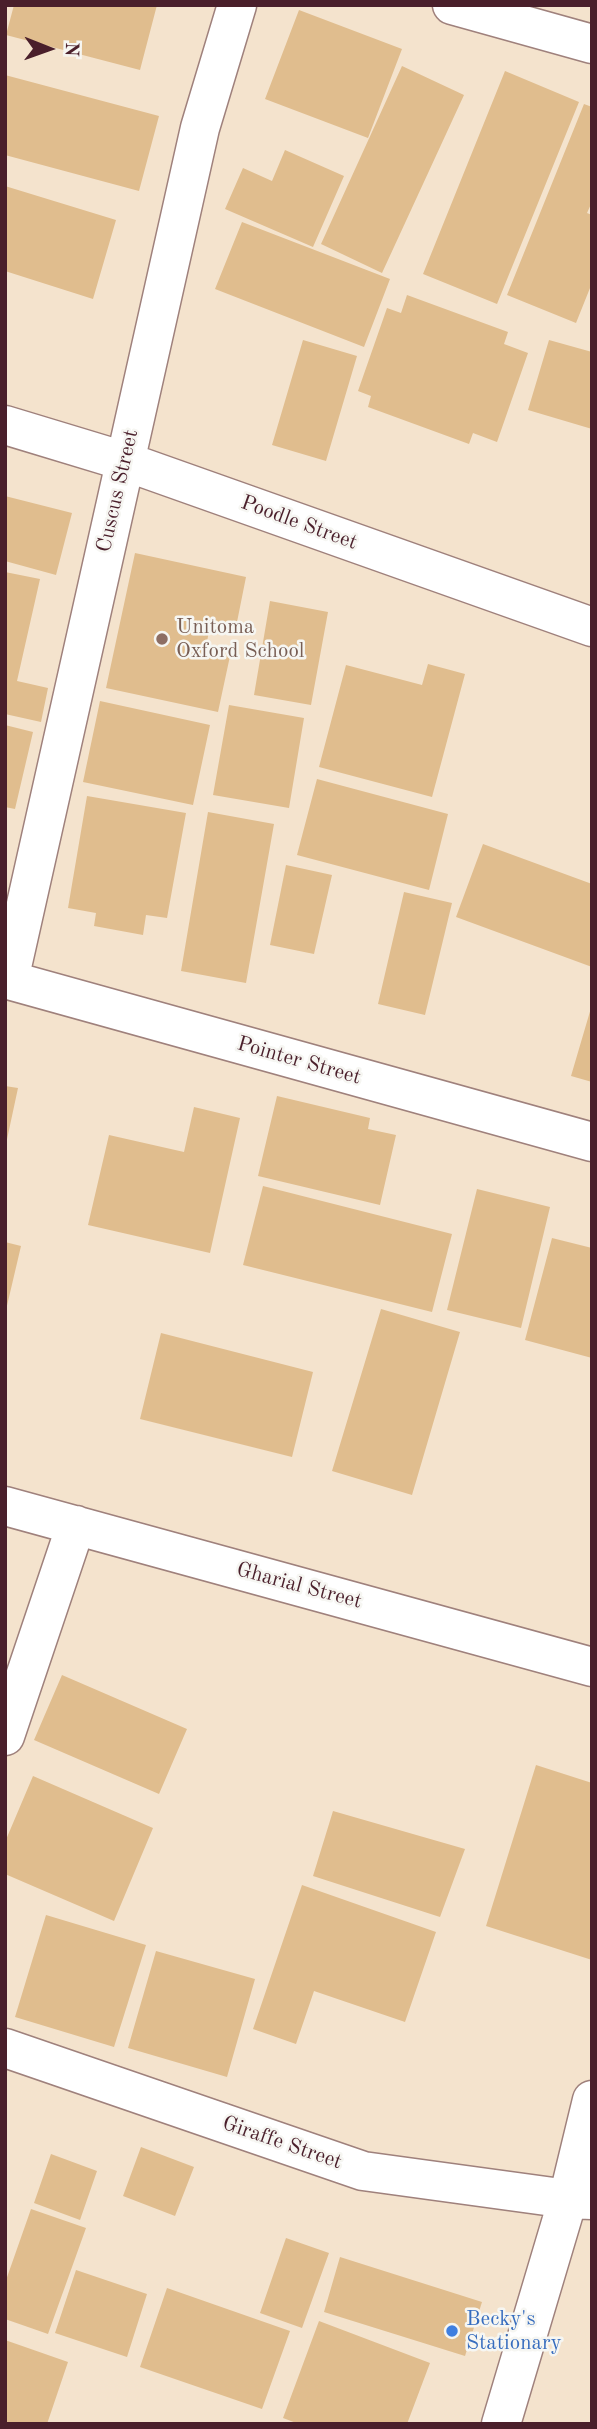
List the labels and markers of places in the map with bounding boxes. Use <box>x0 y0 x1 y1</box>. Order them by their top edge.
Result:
place label: Unitoma Oxford School <box>176 614 305 664</box>
marker: Unitoma Oxford School <box>154 631 170 647</box>
place label: Becky's Stationary <box>466 2306 562 2356</box>
marker: Becky's Stationary <box>444 2323 460 2339</box>

